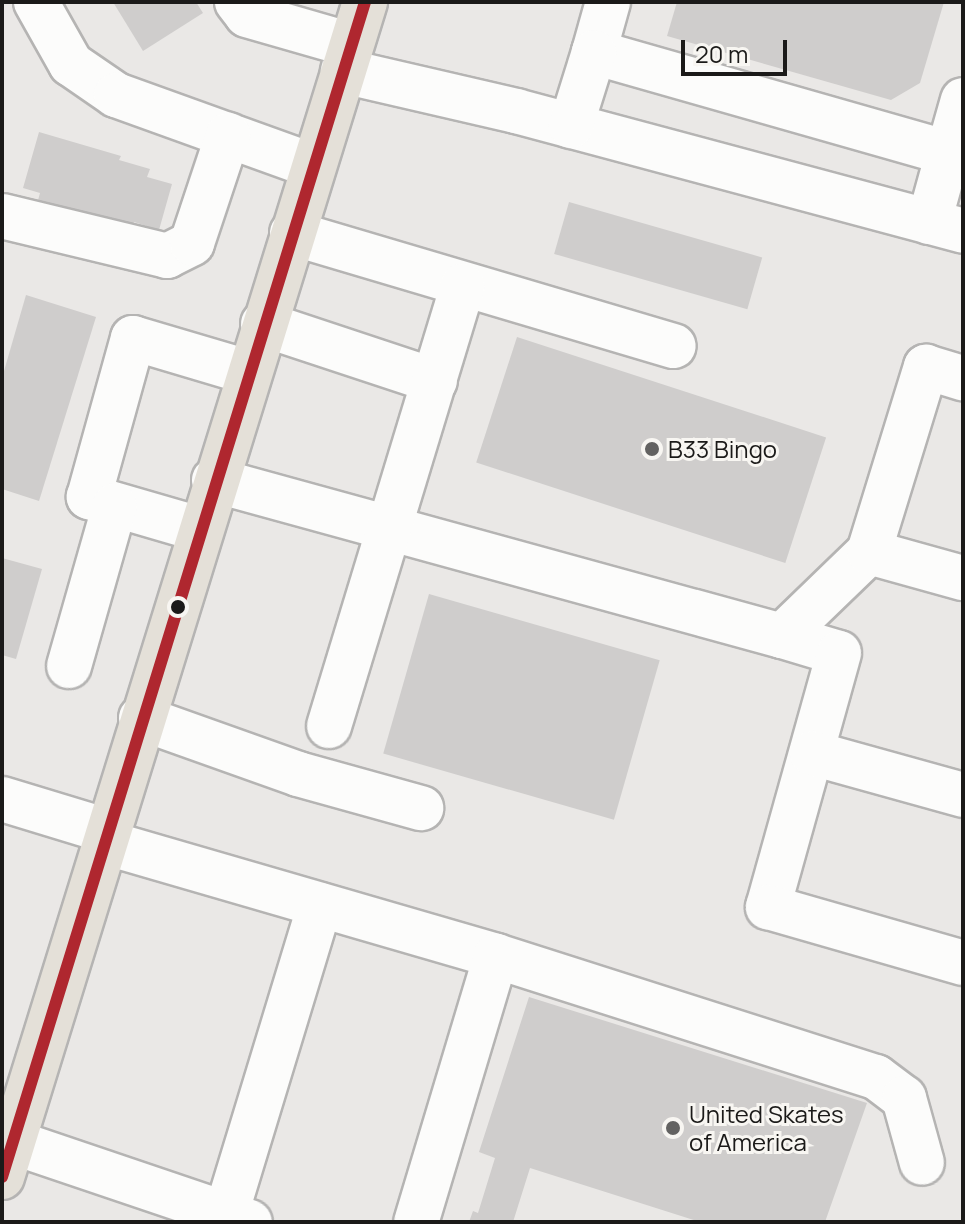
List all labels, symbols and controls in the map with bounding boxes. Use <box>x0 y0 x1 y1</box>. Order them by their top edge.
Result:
scale bar <box>685 24 791 74</box>
text: 20 m <box>695 37 748 70</box>
place label: B33 Bingo <box>668 435 777 463</box>
marker: B33 Bingo <box>643 440 661 458</box>
unlabelled marker <box>170 599 186 615</box>
place label: United Skates of America <box>689 1100 844 1156</box>
marker: United Skates of America <box>664 1119 682 1137</box>

